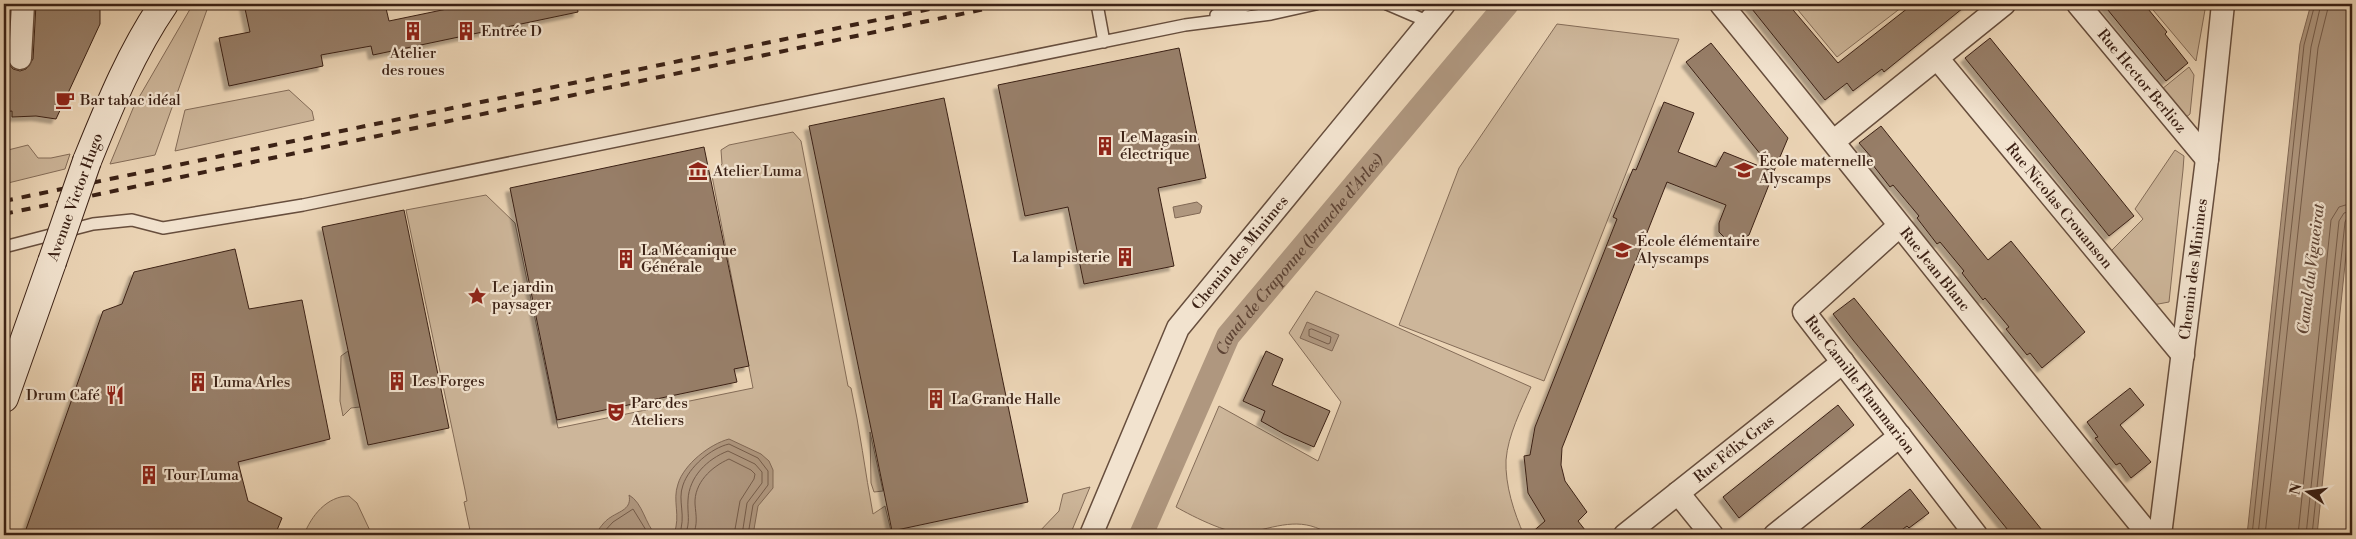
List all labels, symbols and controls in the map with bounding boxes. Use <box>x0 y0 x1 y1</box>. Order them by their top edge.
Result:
building icon: Atelier des roues <box>402 20 424 42</box>
building icon: Entrée D <box>455 20 477 42</box>
place label: Entrée D <box>481 22 542 41</box>
street label: Rue Hector Berlioz <box>2093 25 2190 137</box>
place label: Atelier des roues <box>381 44 445 80</box>
cafe icon: Bar tabac idéal <box>54 89 76 111</box>
place label: Bar tabac idéal <box>79 91 181 110</box>
place label: Le Magasin électrique <box>1120 128 1197 164</box>
street label: Avenue Victor Hugo <box>43 131 107 265</box>
building icon: Le Magasin électrique <box>1094 135 1116 157</box>
street label: Rue Nicolas Crouanson <box>2002 139 2117 273</box>
water label: Canal de Craponne (branche d'Arles) <box>1212 149 1389 358</box>
place label: École maternelle Alyscamps <box>1758 151 1874 188</box>
school or university icon: École maternelle Alyscamps <box>1733 159 1755 181</box>
museum icon: Atelier Luma <box>687 160 709 182</box>
place label: Atelier Luma <box>712 162 802 181</box>
street label: Chemin des Minimes <box>1188 192 1293 314</box>
street label: Chemin des Minimes <box>2175 197 2212 341</box>
water label: Canal du Vigueirat <box>2293 202 2329 336</box>
street label: Rue Jean Blanc <box>1895 224 1974 316</box>
place label: École élémentaire Alyscamps <box>1636 231 1760 268</box>
school or university icon: École élémentaire Alyscamps <box>1611 239 1633 261</box>
place label: La Mécanique Générale <box>641 241 737 277</box>
building icon: La lampisterie <box>1114 246 1136 268</box>
building icon: La Mécanique Générale <box>615 248 637 270</box>
place label: La lampisterie <box>1012 248 1110 267</box>
place label: Le jardin paysager <box>492 278 554 314</box>
place icon: Le jardin paysager <box>466 285 488 307</box>
street label: Rue Camille Flammarion <box>1800 312 1919 458</box>
building icon: Les Forges <box>386 370 408 392</box>
building icon: Luma Arles <box>187 371 209 393</box>
place label: Les Forges <box>412 372 484 391</box>
place label: Luma Arles <box>213 373 290 392</box>
restaurant icon: Drum Café <box>104 384 126 406</box>
place label: Drum Café <box>26 386 100 405</box>
building icon: La Grande Halle <box>925 388 947 410</box>
place label: La Grande Halle <box>951 390 1061 409</box>
place label: Parc des Ateliers <box>630 394 688 430</box>
theatre icon: Parc des Ateliers <box>605 401 627 423</box>
street label: Rue Félix Gras <box>1690 411 1778 487</box>
building icon: Tour Luma <box>138 464 160 486</box>
place label: Tour Luma <box>164 466 239 485</box>
north arrow <box>2284 466 2334 516</box>
text: N <box>2286 482 2306 497</box>

